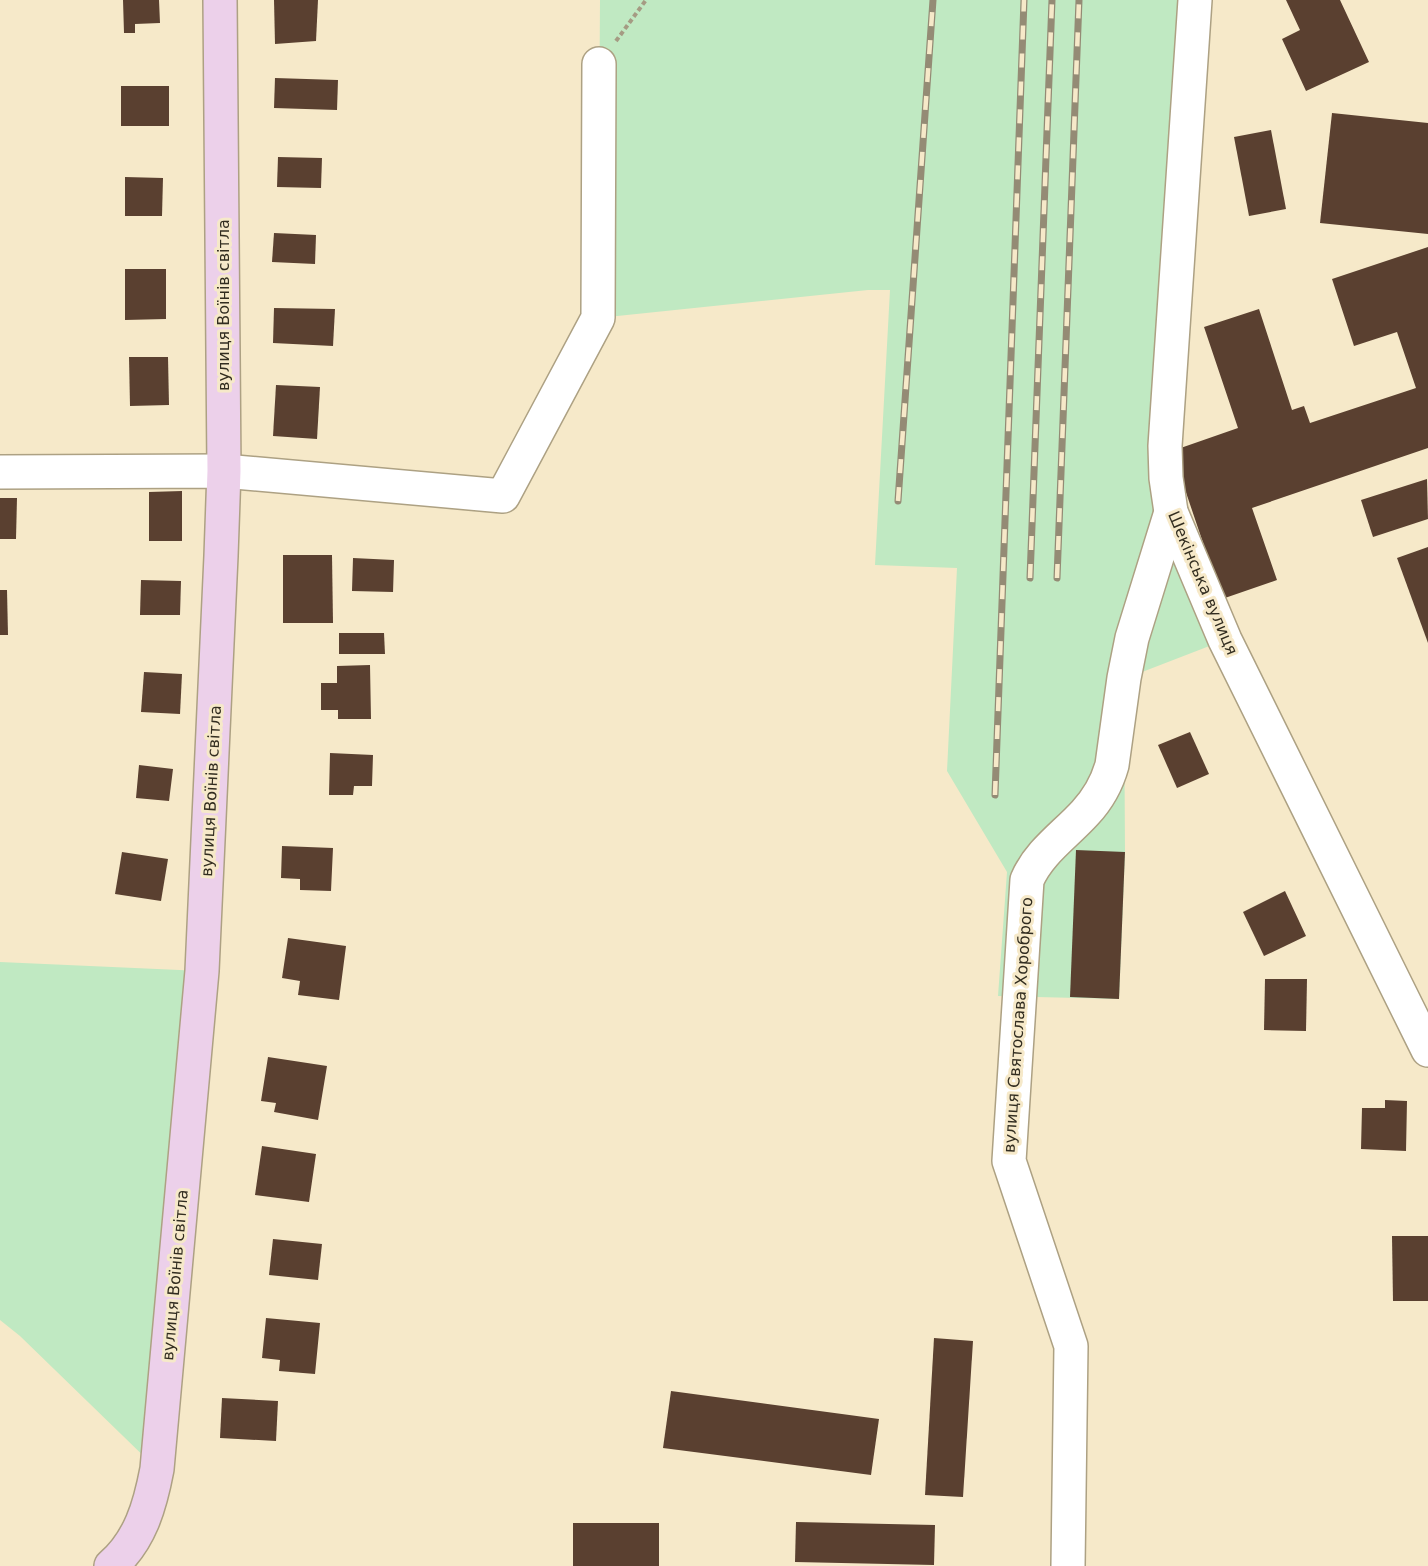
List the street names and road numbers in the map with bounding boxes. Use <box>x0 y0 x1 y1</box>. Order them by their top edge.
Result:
street label: вулиця Воїнів світла <box>214 219 233 391</box>
street label: Шекінська вулиця <box>1164 508 1242 658</box>
street label: вулиця Воїнів світла <box>197 705 225 877</box>
street label: вулиця Святослава Хороброго <box>1000 896 1036 1154</box>
street label: вулиця Воїнів світла <box>158 1189 192 1361</box>

